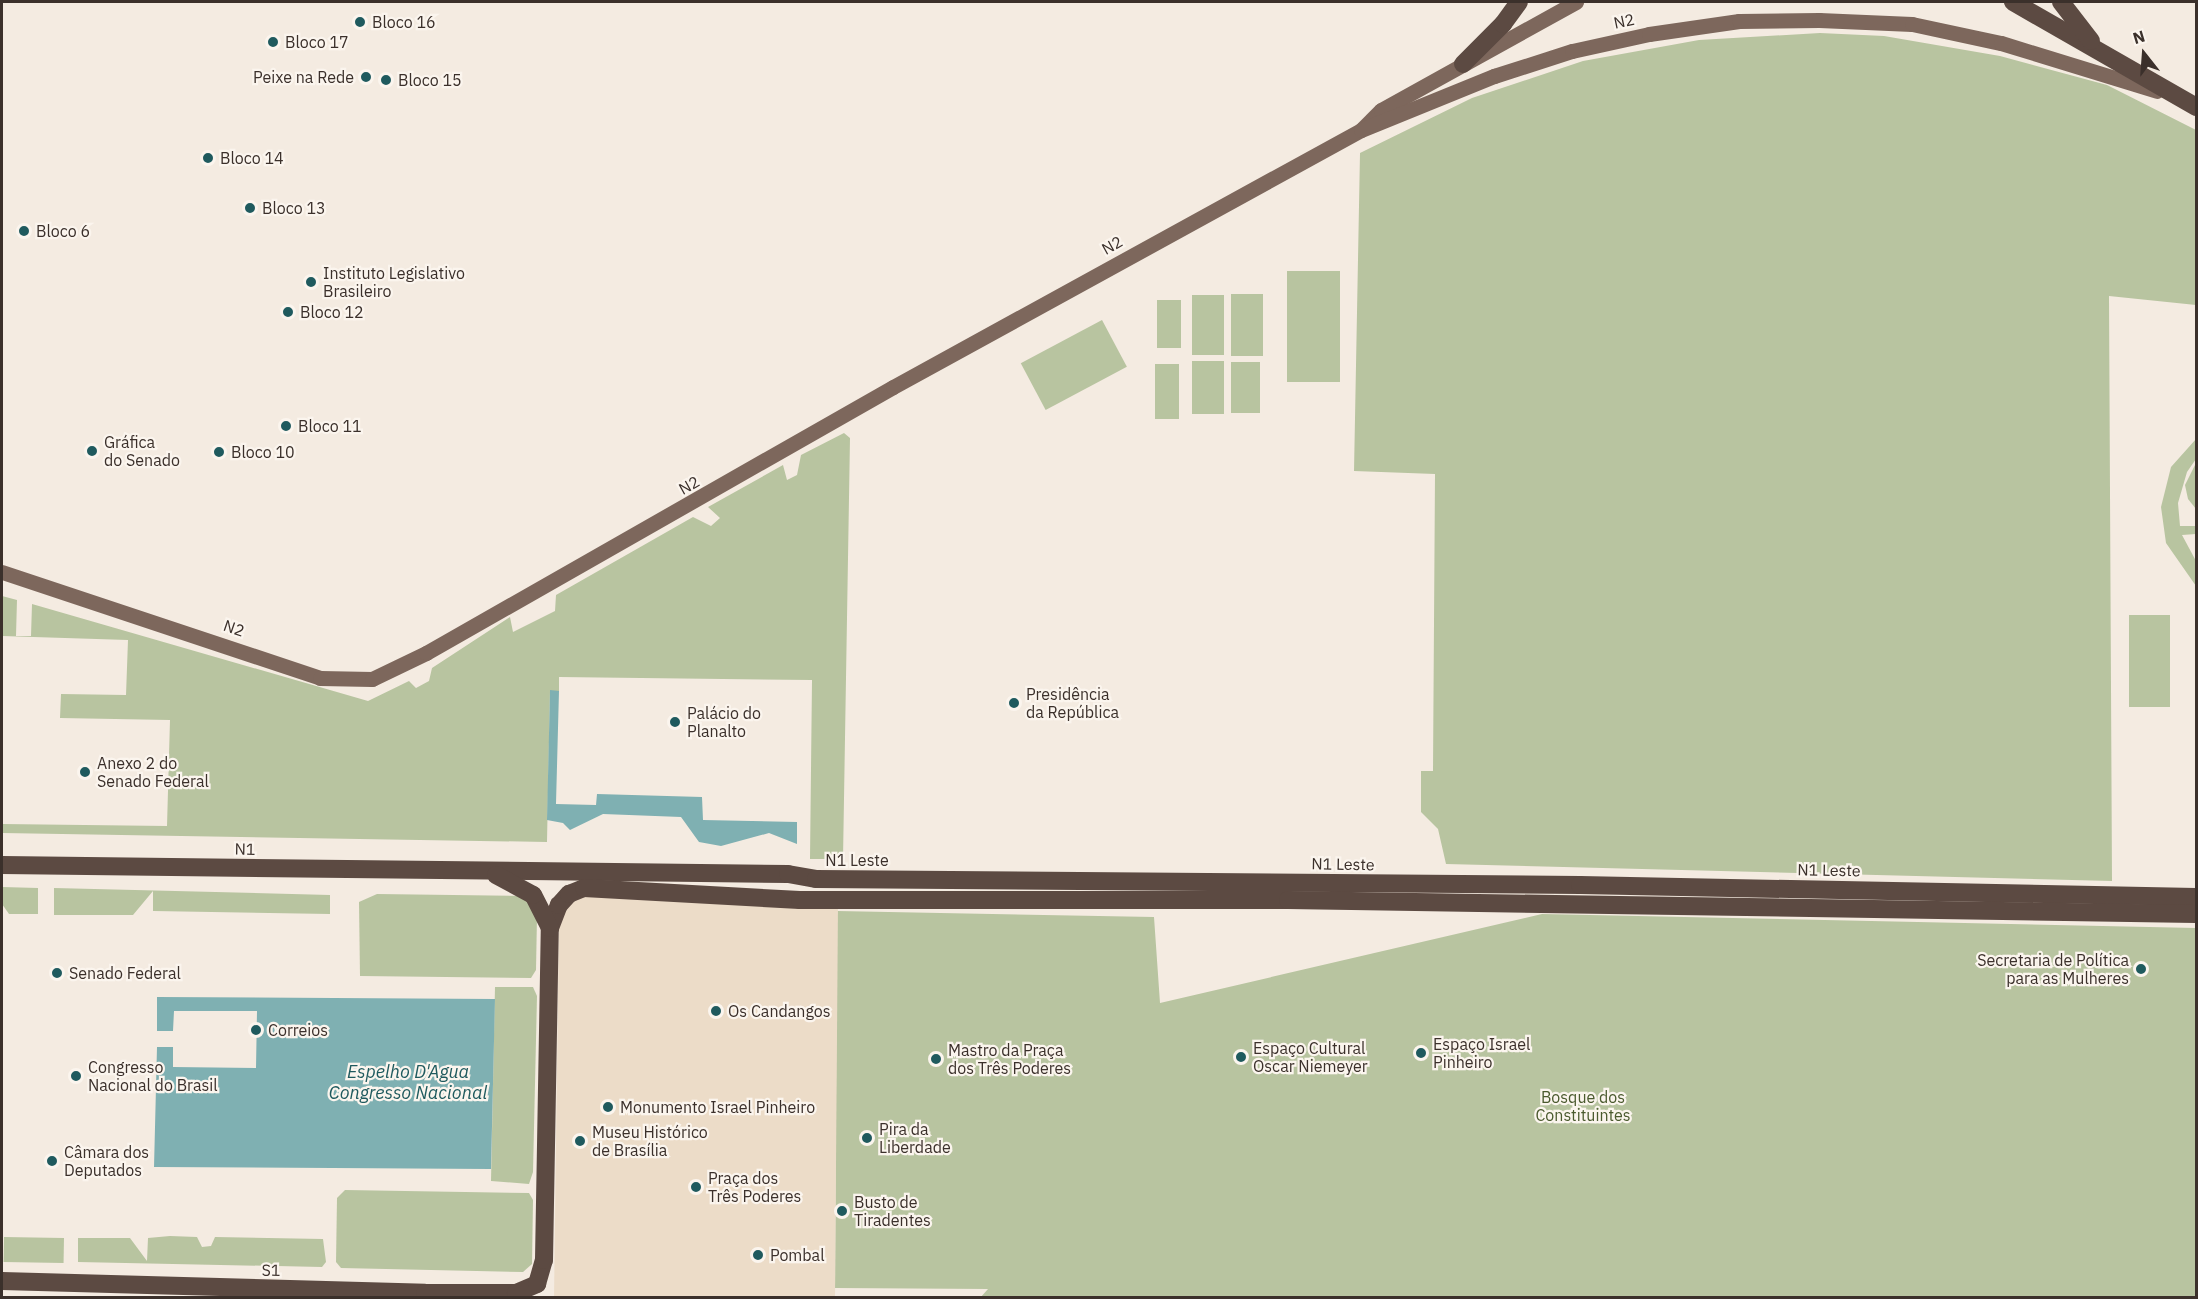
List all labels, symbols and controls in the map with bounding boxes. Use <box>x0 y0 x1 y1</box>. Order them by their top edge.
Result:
street label: N2 <box>1612 9 1636 33</box>
place label: Bloco 16 <box>372 12 436 32</box>
marker: Bloco 16 <box>353 15 367 29</box>
north arrow <box>2114 24 2174 84</box>
text: N <box>2130 26 2147 48</box>
place label: Bloco 17 <box>285 32 349 52</box>
marker: Bloco 17 <box>266 35 280 49</box>
place label: Peixe na Rede <box>253 67 354 87</box>
marker: Peixe na Rede <box>359 70 373 84</box>
place label: Bloco 15 <box>398 70 462 90</box>
marker: Bloco 15 <box>379 73 393 87</box>
place label: Bloco 14 <box>220 148 284 168</box>
marker: Bloco 14 <box>201 151 215 165</box>
place label: Bloco 13 <box>262 198 326 218</box>
marker: Bloco 13 <box>243 201 257 215</box>
place label: Bloco 6 <box>36 221 90 241</box>
marker: Bloco 6 <box>17 224 31 238</box>
street label: N2 <box>1098 232 1126 258</box>
place label: Instituto Legislativo Brasileiro <box>323 263 465 301</box>
marker: Instituto Legislativo Brasileiro <box>304 275 318 289</box>
place label: Bloco 12 <box>300 302 364 322</box>
marker: Bloco 12 <box>281 305 295 319</box>
place label: Bloco 11 <box>298 416 362 436</box>
marker: Bloco 11 <box>279 419 293 433</box>
place label: Gráfica do Senado <box>104 432 180 470</box>
place label: Bloco 10 <box>231 442 295 462</box>
marker: Gráfica do Senado <box>85 444 99 458</box>
marker: Bloco 10 <box>212 445 226 459</box>
street label: N2 <box>675 472 703 498</box>
street label: N2 <box>221 616 247 640</box>
place label: Presidência da República <box>1026 684 1119 722</box>
marker: Presidência da República <box>1007 696 1021 710</box>
place label: Palácio do Planalto <box>687 703 761 741</box>
marker: Palácio do Planalto <box>668 715 682 729</box>
place label: Anexo 2 do Senado Federal <box>97 753 209 791</box>
marker: Anexo 2 do Senado Federal <box>78 765 92 779</box>
street label: N1 <box>234 839 256 859</box>
street label: N1 Leste <box>825 850 889 870</box>
street label: N1 Leste <box>1311 854 1375 874</box>
street label: N1 Leste <box>1797 860 1861 880</box>
place label: Secretaria de Política para as Mulheres <box>1977 950 2129 988</box>
marker: Secretaria de Política para as Mulheres <box>2134 962 2148 976</box>
place label: Senado Federal <box>69 963 181 983</box>
marker: Senado Federal <box>50 966 64 980</box>
place label: Os Candangos <box>728 1001 830 1021</box>
marker: Os Candangos <box>709 1004 723 1018</box>
place label: Correios <box>268 1020 328 1040</box>
marker: Correios <box>249 1023 263 1037</box>
place label: Espaço Israel Pinheiro <box>1433 1034 1530 1072</box>
place label: Espaço Cultural Oscar Niemeyer <box>1253 1038 1368 1076</box>
place label: Mastro da Praça dos Três Poderes <box>948 1040 1071 1078</box>
marker: Espaço Israel Pinheiro <box>1414 1046 1428 1060</box>
marker: Espaço Cultural Oscar Niemeyer <box>1234 1050 1248 1064</box>
marker: Mastro da Praça dos Três Poderes <box>929 1052 943 1066</box>
place label: Congresso Nacional do Brasil <box>88 1057 218 1095</box>
water label: Espelho D'Agua Congresso Nacional <box>329 1062 487 1104</box>
marker: Congresso Nacional do Brasil <box>69 1069 83 1083</box>
park label: Bosque dos Constituintes <box>1535 1087 1631 1125</box>
place label: Monumento Israel Pinheiro <box>620 1097 815 1117</box>
marker: Monumento Israel Pinheiro <box>601 1100 615 1114</box>
place label: Pira da Liberdade <box>879 1119 951 1157</box>
place label: Museu Histórico de Brasília <box>592 1122 708 1160</box>
marker: Pira da Liberdade <box>860 1131 874 1145</box>
marker: Museu Histórico de Brasília <box>573 1134 587 1148</box>
place label: Câmara dos Deputados <box>64 1142 149 1180</box>
marker: Câmara dos Deputados <box>45 1154 59 1168</box>
place label: Praça dos Três Poderes <box>708 1168 801 1206</box>
marker: Praça dos Três Poderes <box>689 1180 703 1194</box>
place label: Busto de Tiradentes <box>854 1192 931 1230</box>
marker: Busto de Tiradentes <box>835 1204 849 1218</box>
place label: Pombal <box>770 1245 824 1265</box>
marker: Pombal <box>751 1248 765 1262</box>
street label: S1 <box>261 1260 281 1280</box>

